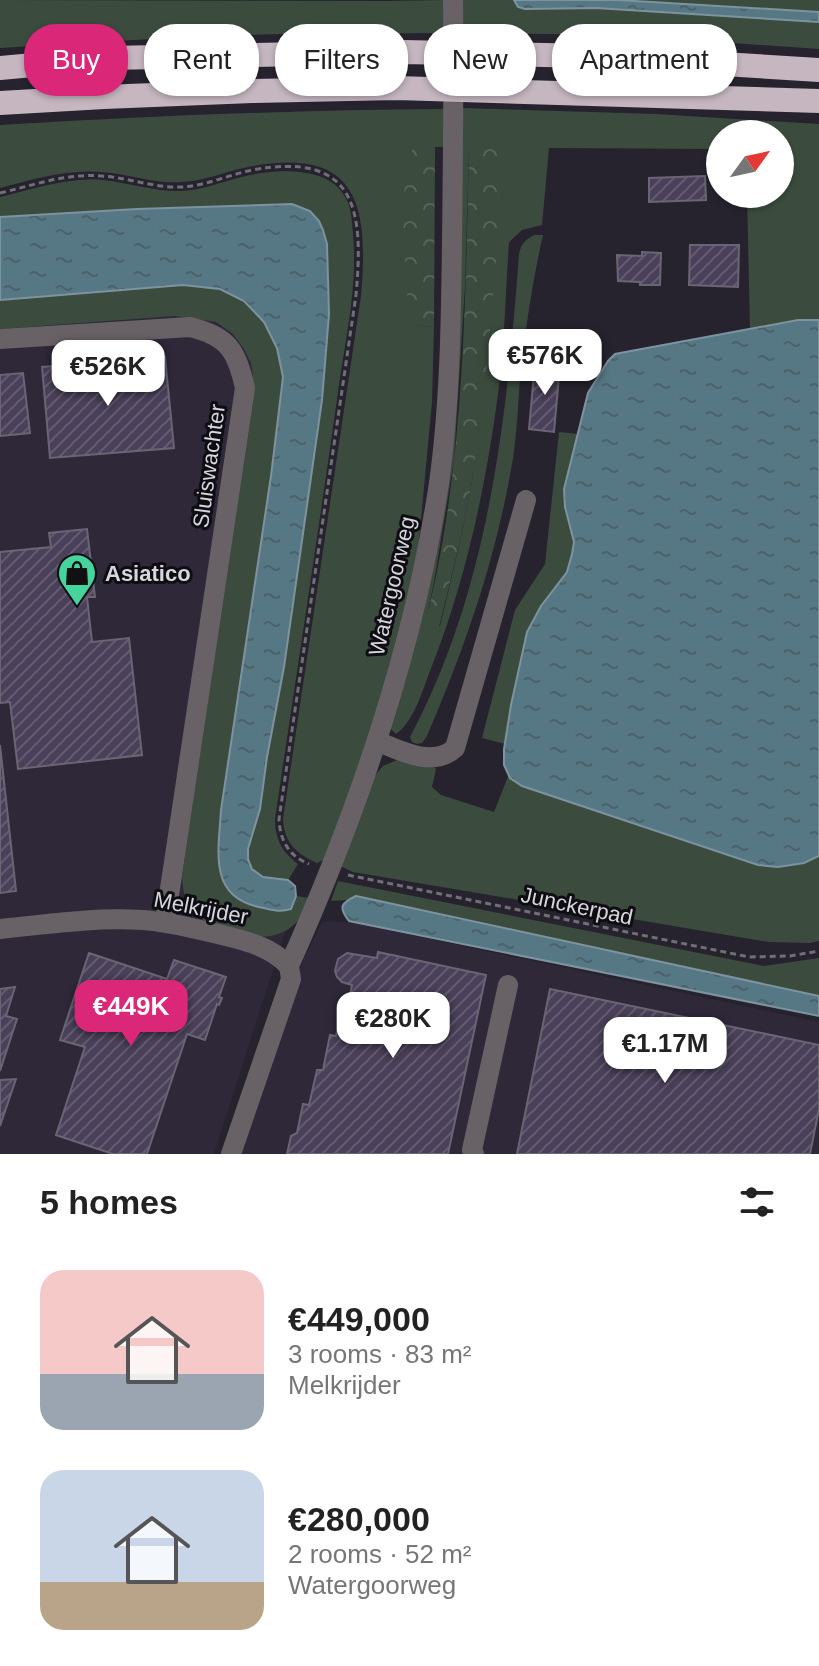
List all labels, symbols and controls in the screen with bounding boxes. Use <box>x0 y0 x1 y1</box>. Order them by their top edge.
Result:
chip: Buy <box>24 24 128 96</box>
chip: Rent <box>144 24 259 96</box>
chip: Filters <box>275 24 408 96</box>
chip: New <box>424 24 536 96</box>
chip: Apartment <box>552 24 737 96</box>
north arrow <box>706 120 794 208</box>
map controls <box>706 120 794 208</box>
pin: €576K <box>489 329 601 397</box>
pin: €526K <box>52 340 164 408</box>
text: €576K <box>507 340 583 370</box>
text: €526K <box>70 351 146 381</box>
street label: Sluiswachter <box>188 403 230 529</box>
street label: Watergoorweg <box>364 514 420 658</box>
shop icon: Asiatico <box>56 552 98 607</box>
place label: Asiatico <box>105 561 191 586</box>
street label: Junckerpad <box>519 882 635 930</box>
street label: Melkrijder <box>152 887 250 929</box>
pin: €449K <box>75 980 187 1048</box>
text: €449K <box>93 991 169 1021</box>
pin: €280K <box>337 992 449 1060</box>
text: €280K <box>355 1003 431 1033</box>
pin: €1.17M <box>600 1017 730 1085</box>
text: €1.17M <box>622 1028 708 1058</box>
icon: filters <box>735 1180 779 1224</box>
text: 5 homes <box>40 1183 178 1221</box>
text: €449,000 <box>288 1300 430 1338</box>
icon: home <box>104 1302 200 1398</box>
text: 3 rooms · 83 m² <box>288 1339 472 1369</box>
text: Melkrijder <box>288 1370 401 1400</box>
text: €280,000 <box>288 1500 430 1538</box>
icon: home <box>104 1502 200 1598</box>
text: 2 rooms · 52 m² <box>288 1539 472 1569</box>
text: Watergoorweg <box>288 1570 456 1600</box>

